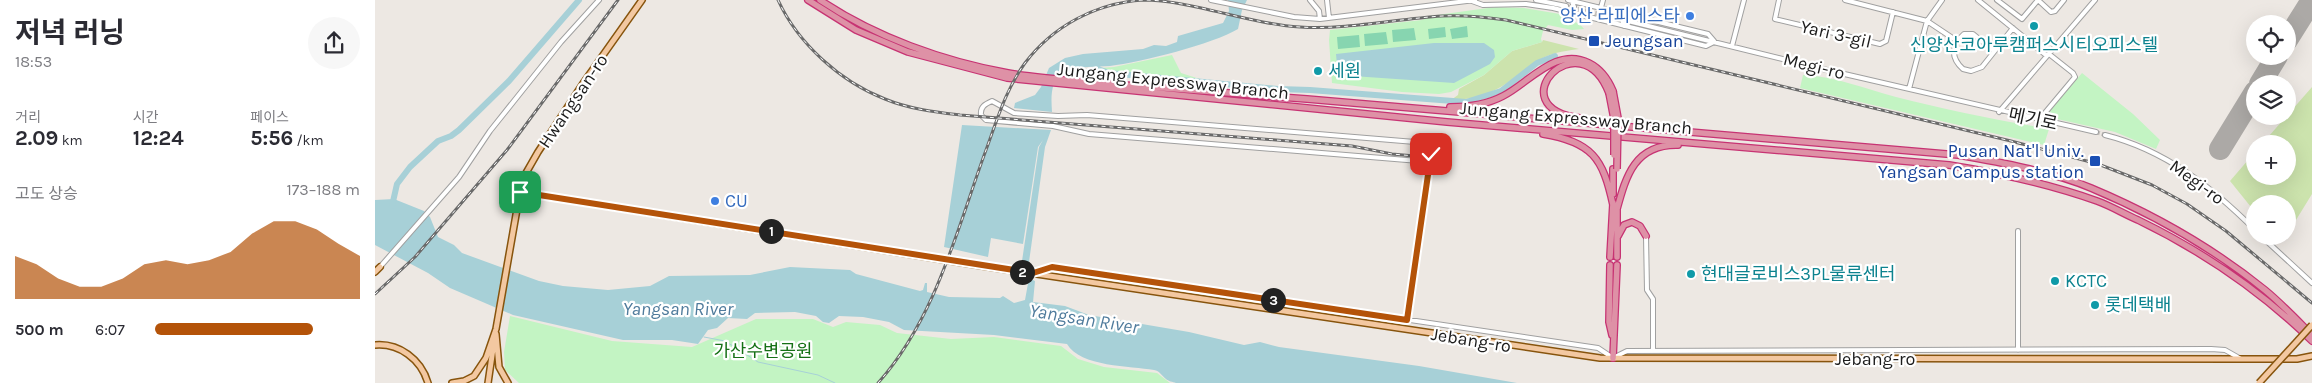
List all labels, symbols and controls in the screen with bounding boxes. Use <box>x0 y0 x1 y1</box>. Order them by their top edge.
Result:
place label: 양산 라피에스타 <box>1560 5 1680 27</box>
marker: 양산 라피에스타 <box>1684 10 1696 22</box>
street label: Yari 3-gil <box>1798 15 1874 53</box>
map controls <box>2246 15 2296 245</box>
button: locate <box>2246 15 2296 65</box>
text: 저녁 러닝 <box>15 16 125 49</box>
button: share <box>308 17 360 69</box>
marker: 신양산코아루캠퍼스시티오피스텔 <box>2028 20 2040 32</box>
place label: Jeungsan <box>1605 30 1684 52</box>
marker: Jeungsan <box>1587 34 1601 48</box>
place label: 신양산코아루캠퍼스시티오피스텔 <box>1910 34 2158 56</box>
street label: Megi-ro <box>1781 48 1847 84</box>
street label: Hwangsan-ro <box>533 50 613 152</box>
text: 18:53 <box>15 52 52 71</box>
street label: Jungang Expressway Branch <box>1056 58 1290 104</box>
place label: 세원 <box>1328 60 1361 82</box>
marker: 세원 <box>1312 65 1324 77</box>
button: layers <box>2246 75 2296 125</box>
street label: Jungang Expressway Branch <box>1459 97 1693 139</box>
street label: 메기로 <box>2006 103 2060 135</box>
text: 거리 <box>15 109 41 126</box>
text: 시간 <box>133 109 158 126</box>
text: 페이스 <box>250 109 289 126</box>
text: 2.09 <box>15 126 58 150</box>
text: 12:24 <box>133 126 184 150</box>
text: 5:56 <box>250 126 293 150</box>
text: km <box>58 132 83 149</box>
text: /km <box>293 132 324 149</box>
pin <box>1410 133 1452 175</box>
button: + <box>2246 135 2296 185</box>
icon: check <box>1417 140 1445 168</box>
place label: Pusan Nat'l Univ. Yangsan Campus station <box>1878 140 2084 183</box>
marker: Pusan Nat'l Univ. Yangsan Campus station <box>2088 154 2102 168</box>
street label: Megi-ro <box>2165 155 2229 209</box>
pin <box>499 171 541 213</box>
icon: arrive <box>506 178 534 206</box>
text: 173–188 m <box>286 180 360 199</box>
text: 고도 상승 <box>15 184 78 203</box>
place label: CU <box>725 190 748 212</box>
marker: CU <box>709 195 721 207</box>
button: − <box>2246 195 2296 245</box>
pin: 1 <box>759 218 783 244</box>
text: 1 <box>769 223 774 240</box>
pin: 2 <box>1009 260 1035 284</box>
place label: 현대글로비스3PL물류센터 <box>1701 263 1896 285</box>
text: 2 <box>1018 264 1027 281</box>
marker: 현대글로비스3PL물류센터 <box>1685 268 1697 280</box>
place label: KCTC <box>2065 270 2107 292</box>
marker: KCTC <box>2049 275 2061 287</box>
pin: 3 <box>1261 288 1285 312</box>
text: 3 <box>1269 292 1278 309</box>
place label: 롯데택배 <box>2105 294 2171 316</box>
water label: Yangsan River <box>623 298 735 320</box>
marker: 롯데택배 <box>2089 299 2101 311</box>
water label: Yangsan River <box>1028 300 1142 339</box>
text: 500 m <box>15 320 64 339</box>
text: 6:07 <box>95 320 125 339</box>
street label: Jebang-ro <box>1429 323 1513 357</box>
park label: 가산수변공원 <box>713 340 813 362</box>
street label: Jebang-ro <box>1835 348 1915 370</box>

